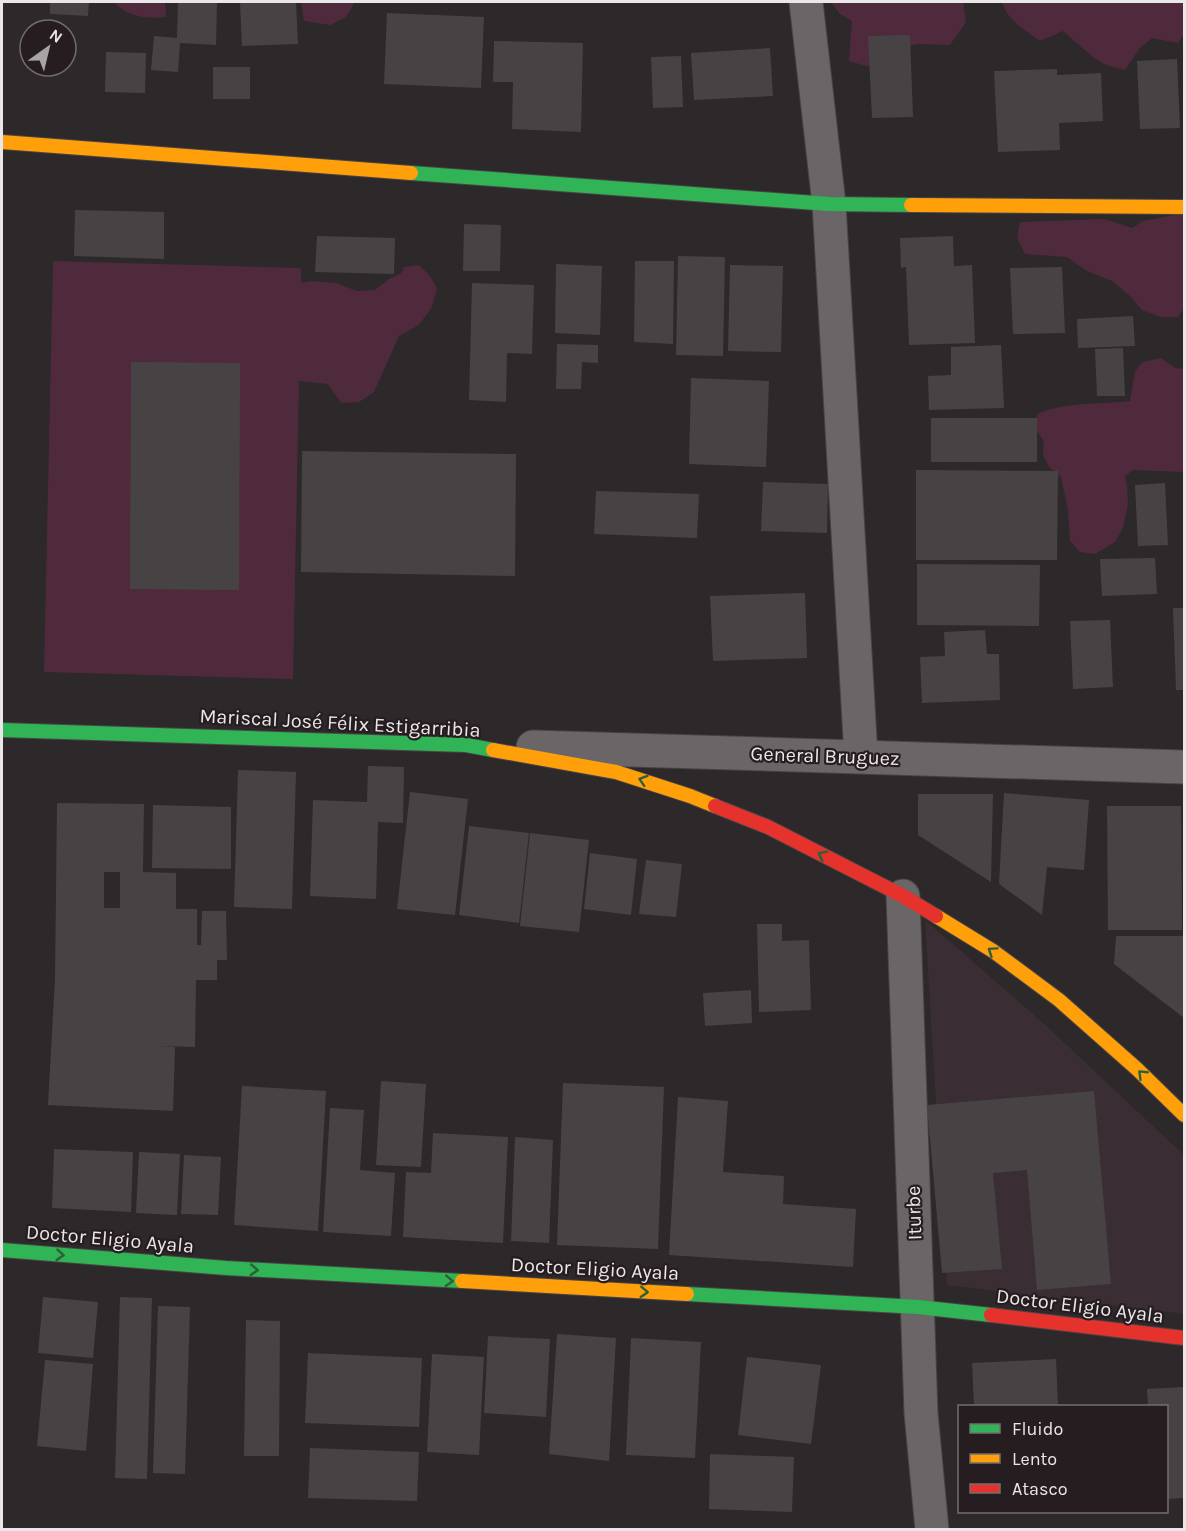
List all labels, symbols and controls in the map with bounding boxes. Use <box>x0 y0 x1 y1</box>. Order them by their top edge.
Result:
north arrow <box>18 18 78 78</box>
text: N <box>46 25 66 47</box>
street label: Mariscal José Félix Estigarribia <box>199 704 481 742</box>
street label: General Bruguez <box>750 742 900 770</box>
one-way arrow <box>638 775 648 788</box>
one-way arrow <box>818 850 829 862</box>
one-way arrow <box>988 947 999 958</box>
one-way arrow <box>1139 1071 1150 1082</box>
street label: Iturbe <box>902 1185 926 1241</box>
street label: Doctor Eligio Ayala <box>25 1220 195 1258</box>
one-way arrow <box>55 1248 64 1261</box>
street label: Doctor Eligio Ayala <box>510 1253 680 1285</box>
one-way arrow <box>250 1263 259 1276</box>
one-way arrow <box>444 1274 453 1287</box>
street label: Doctor Eligio Ayala <box>995 1284 1165 1328</box>
one-way arrow <box>639 1285 648 1298</box>
legend <box>958 1405 1168 1513</box>
text: Fluido <box>1012 1418 1063 1440</box>
text: Lento <box>1012 1448 1057 1470</box>
text: Atasco <box>1012 1478 1068 1500</box>

